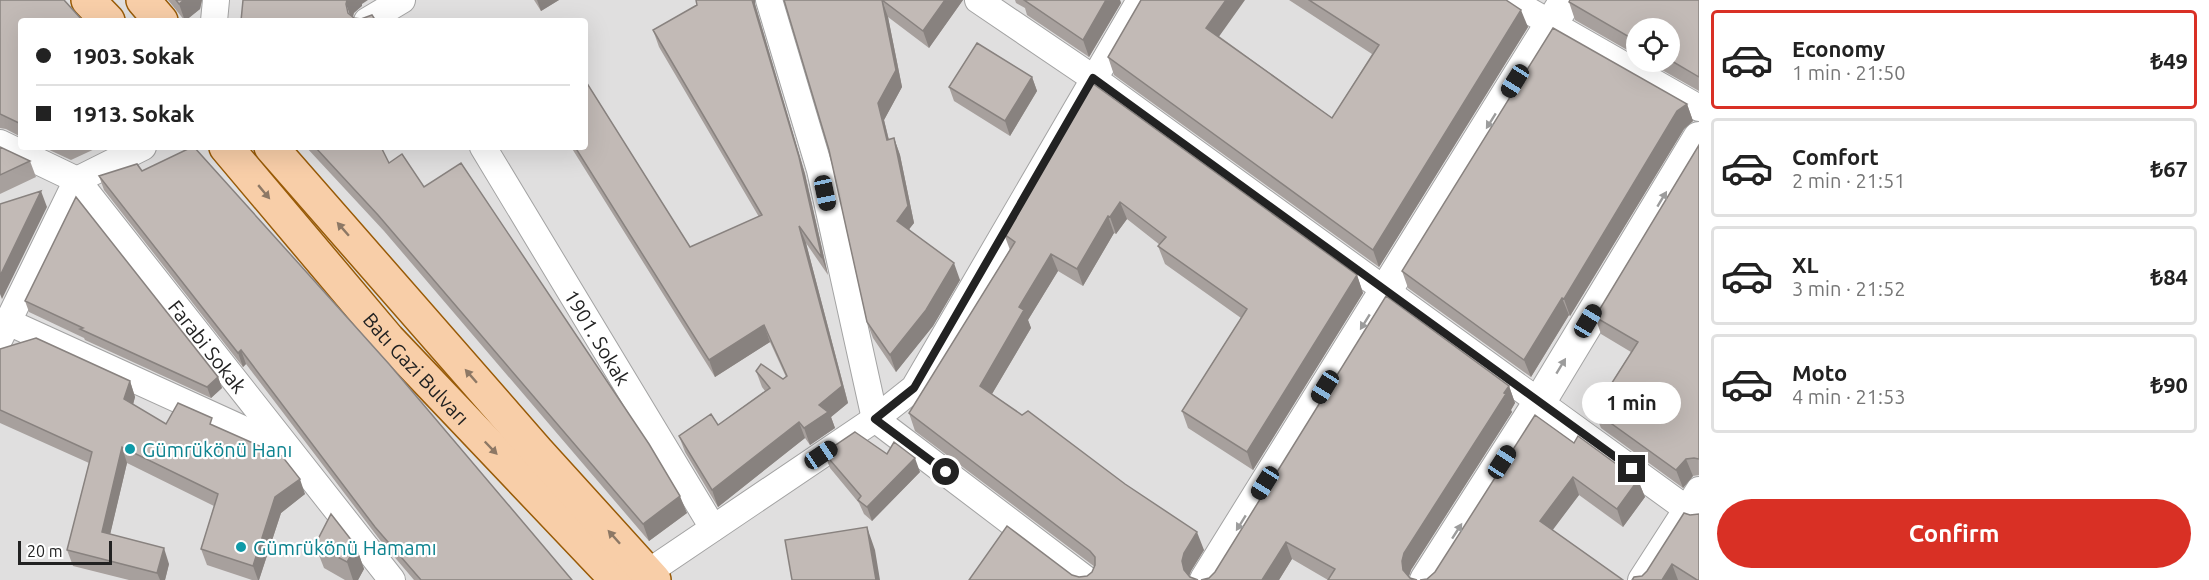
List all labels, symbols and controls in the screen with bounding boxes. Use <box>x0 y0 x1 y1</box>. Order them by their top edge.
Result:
map controls <box>1626 18 1680 72</box>
button: locate <box>1626 18 1680 72</box>
icon: car <box>1720 33 1774 87</box>
text: Economy <box>1792 36 1885 61</box>
text: 1903. Sokak <box>72 43 194 68</box>
text: ₺49 <box>2151 48 2188 73</box>
car <box>1498 61 1532 101</box>
text: 1 min · 21:50 <box>1792 61 1906 84</box>
text: 1913. Sokak <box>72 101 194 126</box>
one-way arrow <box>1485 113 1496 129</box>
icon: car <box>1720 141 1774 195</box>
text: Comfort <box>1792 144 1879 169</box>
text: ₺67 <box>2151 156 2188 181</box>
text: 2 min · 21:51 <box>1792 169 1906 192</box>
car <box>812 174 838 212</box>
one-way arrow <box>257 184 270 199</box>
one-way arrow <box>1657 191 1668 207</box>
one-way arrow <box>336 221 349 237</box>
icon: car <box>1720 249 1774 303</box>
text: XL <box>1792 252 1819 277</box>
text: ₺84 <box>2151 264 2188 289</box>
text: 3 min · 21:52 <box>1792 277 1906 300</box>
street label: 1901. Sokak <box>560 285 635 389</box>
street label: Farabi Sokak <box>164 295 251 397</box>
car <box>1571 301 1605 341</box>
street label: Batı Gazi Bulvarı <box>359 308 474 429</box>
one-way arrow <box>1360 314 1371 330</box>
icon: car <box>1720 357 1774 411</box>
one-way arrow <box>1556 358 1567 374</box>
text: Moto <box>1792 360 1847 385</box>
car <box>1308 367 1342 407</box>
one-way arrow <box>464 368 478 383</box>
text: ₺90 <box>2151 372 2188 397</box>
callout: 1 min <box>1582 382 1682 424</box>
text: 4 min · 21:53 <box>1792 385 1906 408</box>
text: 1 min <box>1606 391 1657 414</box>
car <box>801 437 841 473</box>
place label: Gümrükönü Hanı <box>142 438 292 461</box>
one-way arrow <box>484 440 498 455</box>
marker: Gümrükönü Hanı <box>123 442 137 456</box>
car <box>1485 442 1519 482</box>
route end <box>1618 455 1645 482</box>
route start <box>932 458 959 485</box>
car <box>1248 463 1282 503</box>
button: Confirm <box>1717 499 2191 568</box>
one-way arrow <box>1235 515 1246 531</box>
one-way arrow <box>1452 523 1463 539</box>
one-way arrow <box>608 530 621 545</box>
place label: Gümrükönü Hamamı <box>253 536 437 559</box>
scale bar <box>18 538 112 566</box>
marker: Gümrükönü Hamamı <box>234 540 248 554</box>
text: 20 m <box>27 542 63 560</box>

